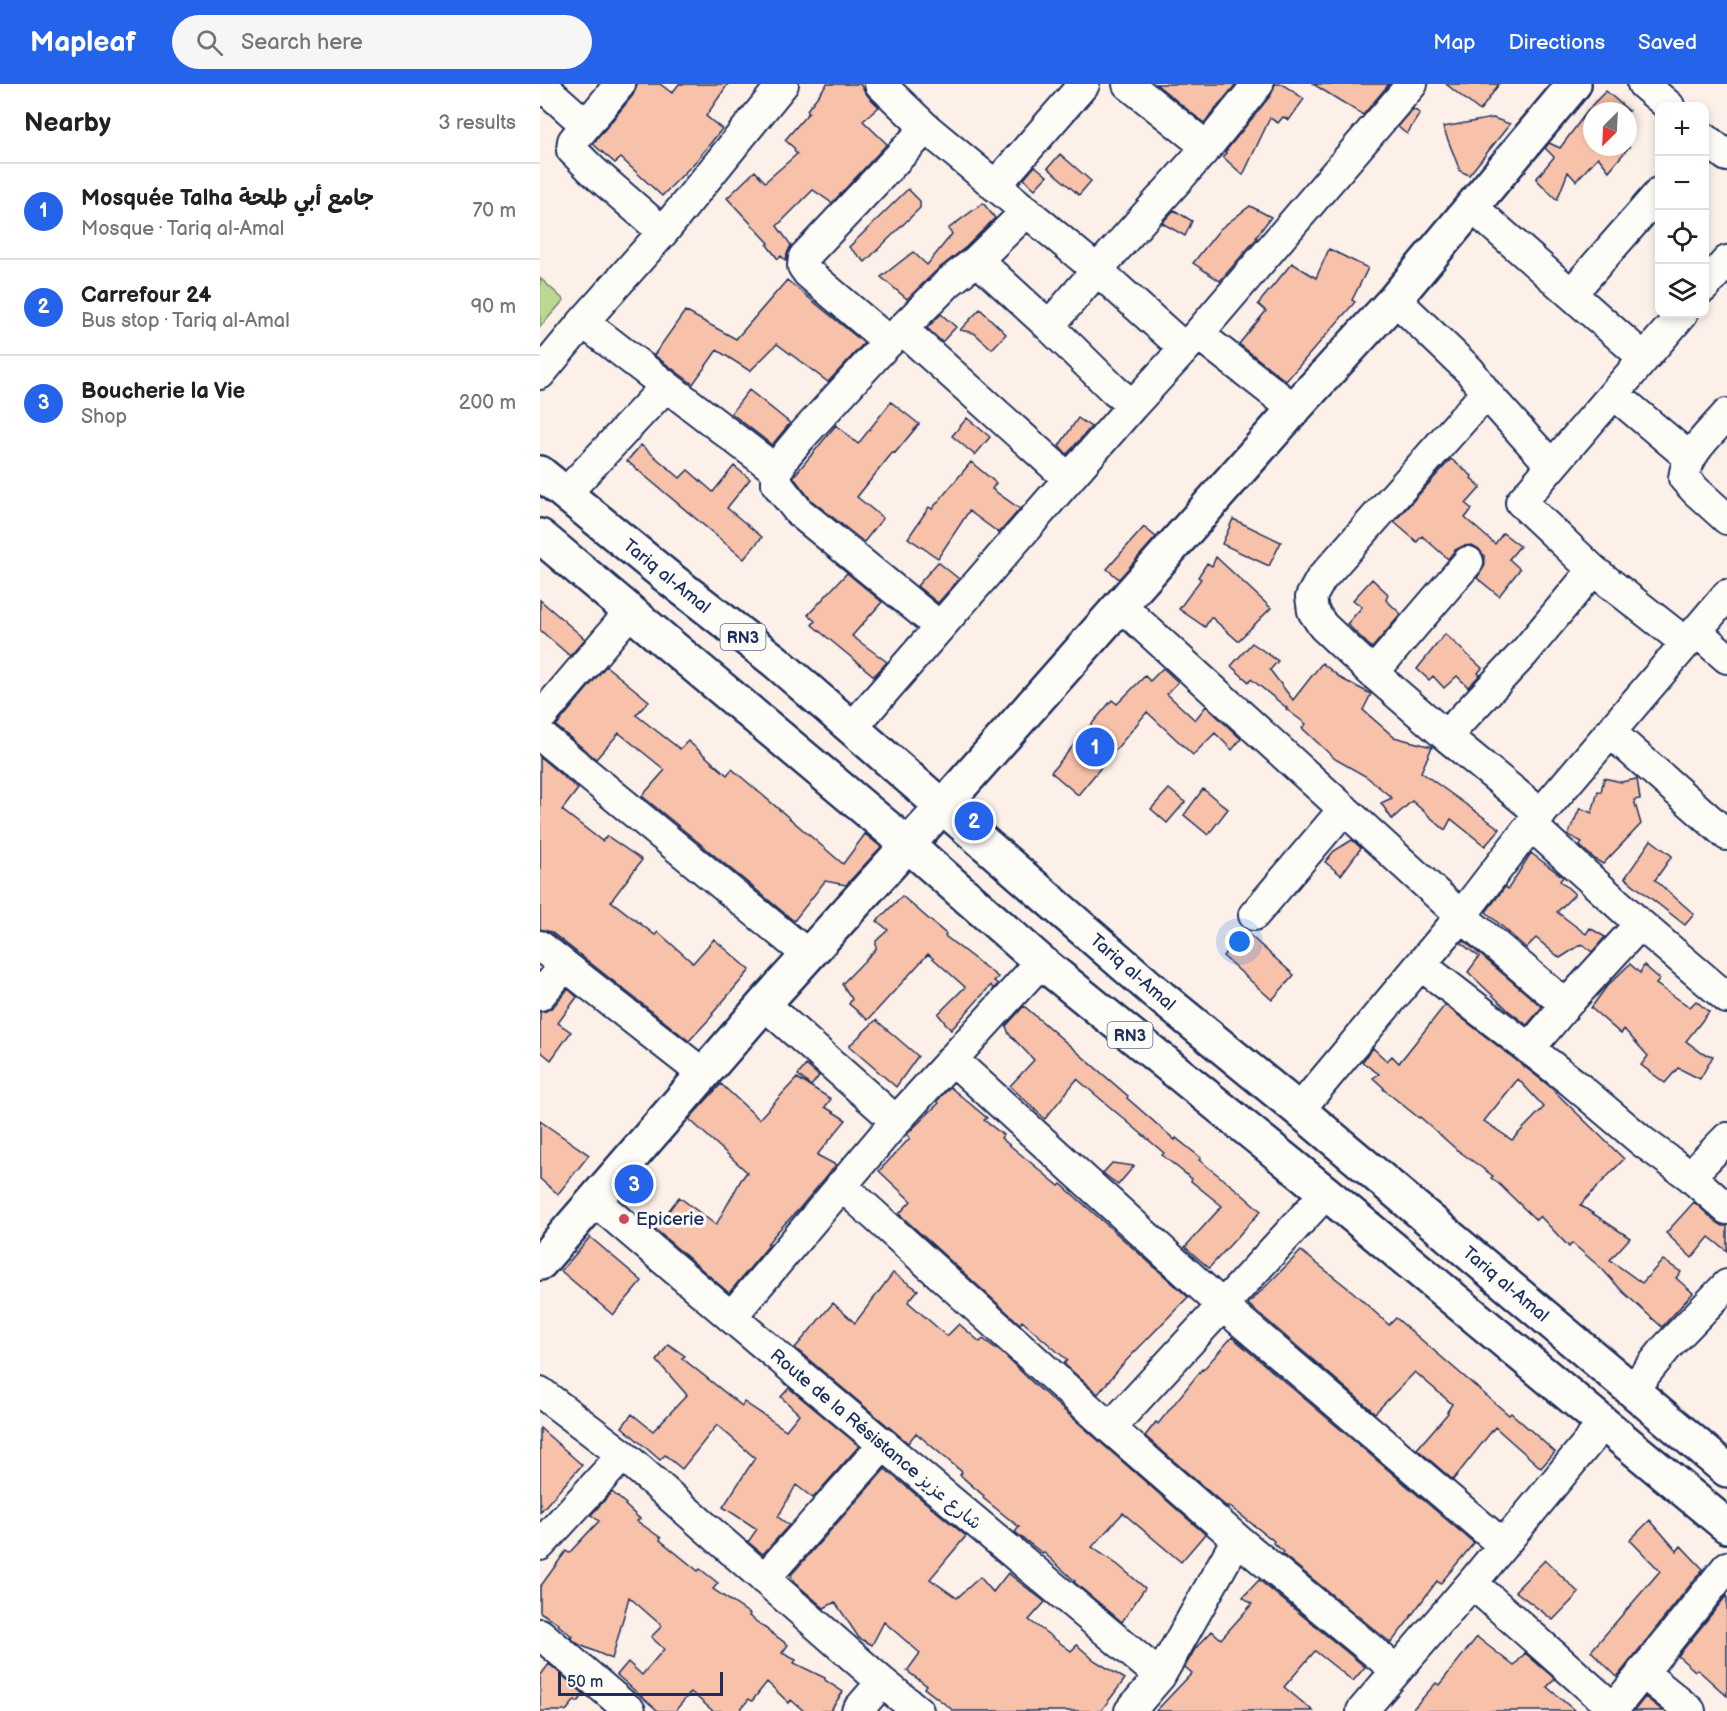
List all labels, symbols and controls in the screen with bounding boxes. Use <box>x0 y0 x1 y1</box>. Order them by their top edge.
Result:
search box <box>172 15 592 69</box>
text: Mapleaf <box>30 26 136 59</box>
icon: search <box>193 26 226 59</box>
text: Search here <box>241 29 363 56</box>
text: Map <box>1433 30 1476 55</box>
text: Directions <box>1509 30 1605 55</box>
text: Saved <box>1638 30 1697 55</box>
north arrow <box>1583 102 1637 156</box>
map controls <box>1655 102 1709 318</box>
button: + <box>1655 102 1709 156</box>
text: Nearby <box>24 108 111 139</box>
text: 3 results <box>438 111 516 135</box>
button: − <box>1655 156 1709 210</box>
text: Mosquée Talha جامع أبي طلحة <box>81 185 374 212</box>
text: 1 <box>39 199 48 223</box>
text: 70 m <box>472 199 516 223</box>
button: locate <box>1655 210 1709 264</box>
text: Mosque · Tariq al-Amal <box>81 217 284 241</box>
button: layers <box>1655 264 1709 318</box>
text: Carrefour 24 <box>81 282 211 309</box>
text: 2 <box>38 295 49 319</box>
text: 90 m <box>471 295 516 319</box>
text: Bus stop · Tariq al-Amal <box>81 309 290 333</box>
text: Boucherie la Vie <box>81 378 245 405</box>
text: 3 <box>38 391 49 415</box>
text: 200 m <box>459 391 516 415</box>
text: Shop <box>81 405 127 429</box>
street label: Tariq al-Amal <box>619 535 714 618</box>
road number: RN3 <box>720 624 766 650</box>
pin: 1 <box>1076 724 1114 770</box>
pin: 2 <box>954 798 994 844</box>
your location <box>1225 927 1254 956</box>
street label: Tariq al-Amal <box>1086 930 1180 1015</box>
road number: RN3 <box>1108 1022 1152 1048</box>
pin: 3 <box>614 1162 653 1206</box>
place label: Epicerie <box>636 1209 704 1230</box>
marker: Epicerie <box>617 1212 631 1226</box>
street label: Tariq al-Amal <box>1458 1242 1553 1326</box>
street label: Route de la Résistance شارع عزيز <box>765 1345 986 1535</box>
scale bar <box>558 1669 723 1696</box>
text: 50 m <box>567 1673 603 1692</box>

